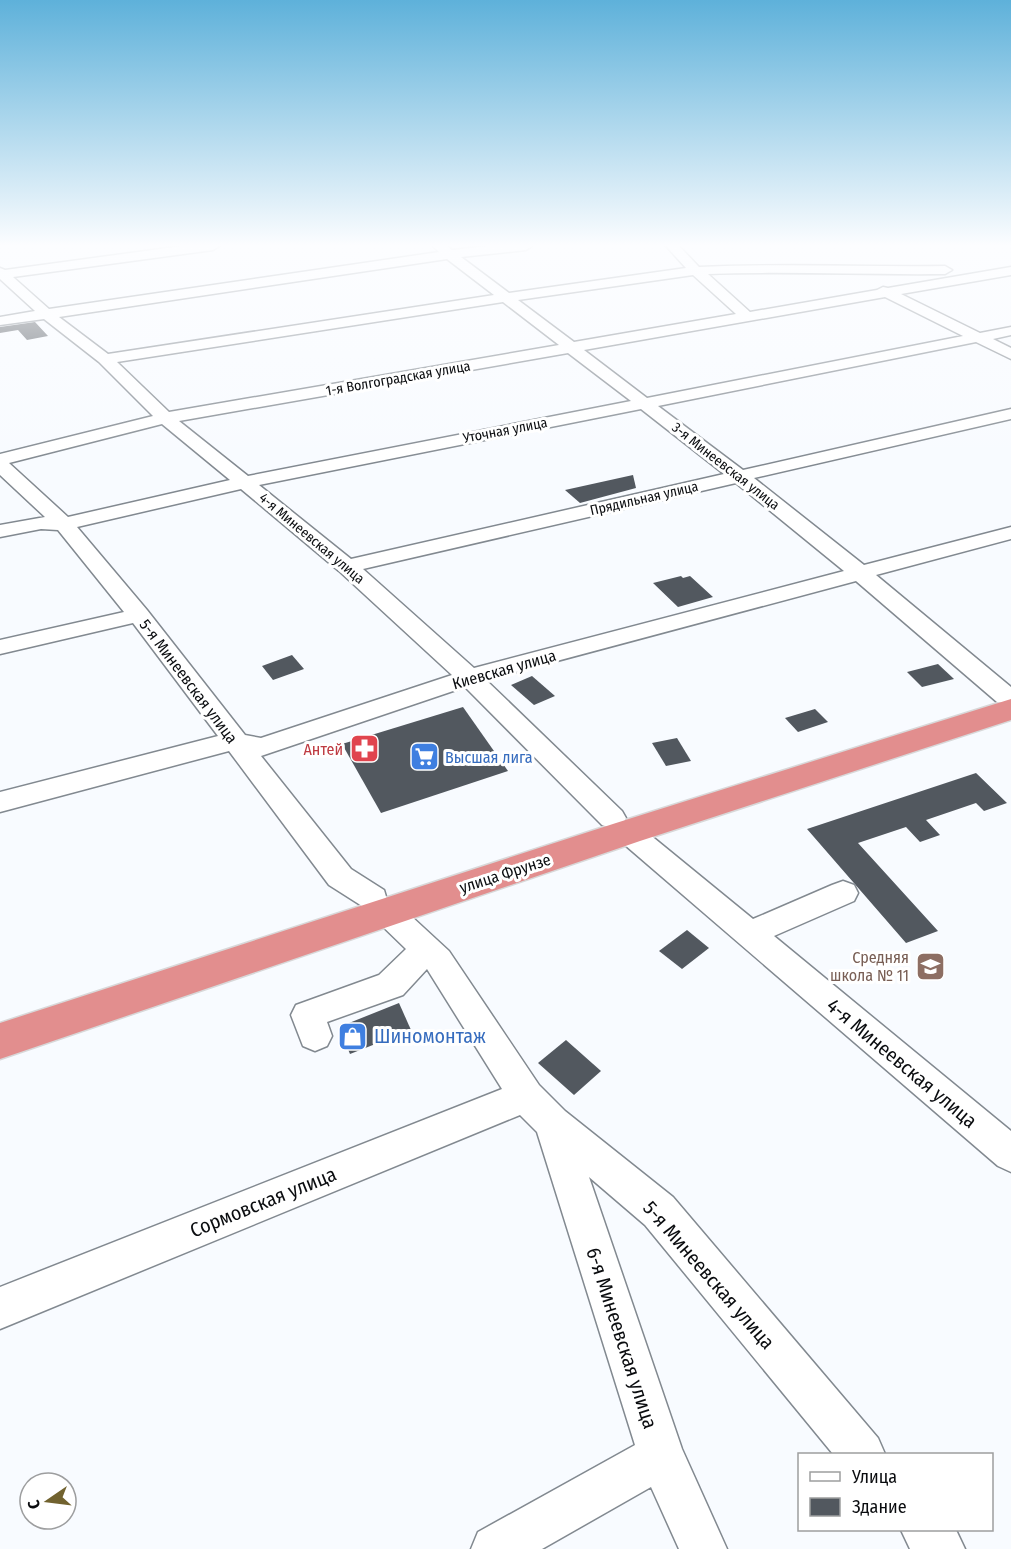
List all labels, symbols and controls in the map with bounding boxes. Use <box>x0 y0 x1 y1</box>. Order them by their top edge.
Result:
street label: 1-я Волгоградская улица <box>325 357 472 400</box>
street label: Уточная улица <box>460 414 549 447</box>
street label: 3-я Минеевская улица <box>669 419 783 514</box>
street label: Прядильная улица <box>588 478 700 519</box>
street label: 4-я Минеевская улица <box>256 489 368 587</box>
street label: 5-я Минеевская улица <box>136 615 242 747</box>
street label: Киевская улица <box>450 646 558 693</box>
pharmacy icon: Антей <box>348 733 380 765</box>
place label: Антей <box>303 740 343 759</box>
supermarket icon: Высшая лига <box>408 741 440 773</box>
place label: Высшая лига <box>445 748 533 767</box>
street label: улица Фрунзе <box>457 850 553 897</box>
place label: Средняя школа № 11 <box>830 948 909 985</box>
school or university icon: Средняя школа № 11 <box>914 950 946 982</box>
street label: 4-я Минеевская улица <box>822 993 982 1133</box>
shop icon: Шиномонтаж <box>337 1020 369 1052</box>
place label: Шиномонтаж <box>374 1024 486 1048</box>
street label: Сормовская улица <box>186 1162 340 1242</box>
street label: 5-я Минеевская улица <box>638 1196 780 1354</box>
street label: 6-я Минеевская улица <box>581 1244 663 1432</box>
legend <box>798 1453 993 1531</box>
text: Улица <box>851 1466 897 1488</box>
north arrow <box>18 1471 78 1531</box>
text: Здание <box>852 1496 907 1518</box>
text: С <box>24 1498 44 1511</box>

